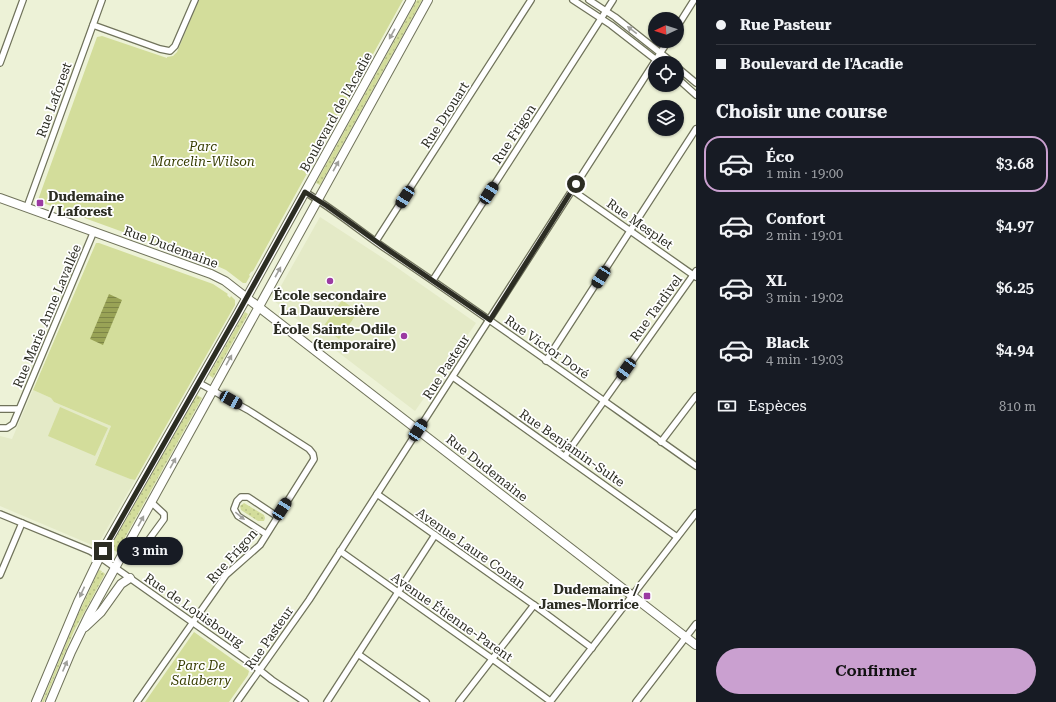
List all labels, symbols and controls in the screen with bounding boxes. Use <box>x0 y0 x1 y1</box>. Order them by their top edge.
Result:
north arrow <box>648 12 684 48</box>
map controls <box>648 12 684 136</box>
text: Rue Pasteur <box>740 16 832 34</box>
one-way arrow <box>626 26 637 34</box>
one-way arrow <box>388 28 395 40</box>
street label: Boulevard de l'Acadie <box>297 50 375 174</box>
text: Boulevard de l'Acadie <box>740 55 903 73</box>
button: locate <box>648 56 684 92</box>
street label: Rue Laforest <box>33 60 75 140</box>
street label: Rue Drouart <box>418 79 472 151</box>
button: layers <box>648 100 684 136</box>
street label: Rue Frigon <box>489 101 539 167</box>
text: Choisir une course <box>716 101 887 122</box>
park label: Parc Marcelin-Wilson <box>150 139 255 169</box>
icon: car <box>718 146 754 182</box>
text: Éco <box>766 148 794 166</box>
text: $3.68 <box>996 155 1034 173</box>
one-way arrow <box>333 160 340 171</box>
text: 1 min · 19:00 <box>766 166 843 181</box>
route start <box>567 175 585 193</box>
car <box>477 180 501 206</box>
car <box>393 184 417 210</box>
place label: Dudemaine / Laforest <box>47 189 125 219</box>
street label: Rue Mesplet <box>604 196 676 252</box>
marker: Dudemaine / Laforest <box>35 198 45 208</box>
icon: car <box>718 208 754 244</box>
text: Confort <box>766 210 825 228</box>
text: $4.97 <box>996 217 1034 235</box>
street label: Rue Dudemaine <box>122 223 220 271</box>
text: 2 min · 19:01 <box>766 228 843 243</box>
street label: Rue Marie Anne Lavallée <box>10 242 84 390</box>
car <box>589 264 613 290</box>
one-way arrow <box>274 266 281 278</box>
icon: car <box>718 270 754 306</box>
street label: Rue Tardivel <box>627 272 685 344</box>
text: XL <box>766 272 787 290</box>
marker: École secondaire La Dauversière <box>325 276 335 286</box>
text: $6.25 <box>996 279 1034 297</box>
place label: École secondaire La Dauversière <box>274 287 387 318</box>
text: 3 min · 19:02 <box>766 290 843 305</box>
street label: Rue Victor Doré <box>502 312 592 382</box>
place label: École Sainte-Odile (temporaire) <box>273 321 396 352</box>
marker: École Sainte-Odile (temporaire) <box>399 331 409 341</box>
street label: Rue Pasteur <box>420 331 473 402</box>
icon: car <box>718 332 754 368</box>
text: Black <box>766 334 809 352</box>
text: $4.94 <box>996 341 1034 359</box>
text: 4 min · 19:03 <box>766 352 843 367</box>
one-way arrow <box>226 354 233 366</box>
car <box>614 356 638 382</box>
car <box>218 389 244 411</box>
icon: cash <box>716 395 738 417</box>
text: Espèces <box>748 397 807 415</box>
text: 810 m <box>999 399 1036 414</box>
street label: Rue Benjamin-Sulte <box>517 406 627 490</box>
car <box>406 417 430 443</box>
street label: Rue Dudemaine <box>443 431 531 505</box>
one-way arrow <box>169 457 176 469</box>
car <box>270 496 294 522</box>
street label: Avenue Laure Conan <box>413 505 529 592</box>
one-way arrow <box>235 512 245 521</box>
one-way arrow <box>137 515 144 527</box>
street label: Rue Frigon <box>204 525 261 586</box>
callout: 3 min <box>117 537 183 565</box>
route end <box>94 542 112 560</box>
text: 3 min <box>132 543 168 558</box>
street label: Avenue Étienne-Parent <box>388 569 516 665</box>
street label: Rue de Louisbourg <box>141 570 247 650</box>
place label: Dudemaine / James-Morrice <box>539 582 640 612</box>
one-way arrow <box>79 586 85 598</box>
marker: Dudemaine / James-Morrice <box>642 591 652 601</box>
street label: Rue Pasteur <box>242 603 297 673</box>
button: Confirmer <box>716 648 1036 694</box>
park label: Parc De Salaberry <box>170 658 231 688</box>
one-way arrow <box>62 660 68 672</box>

